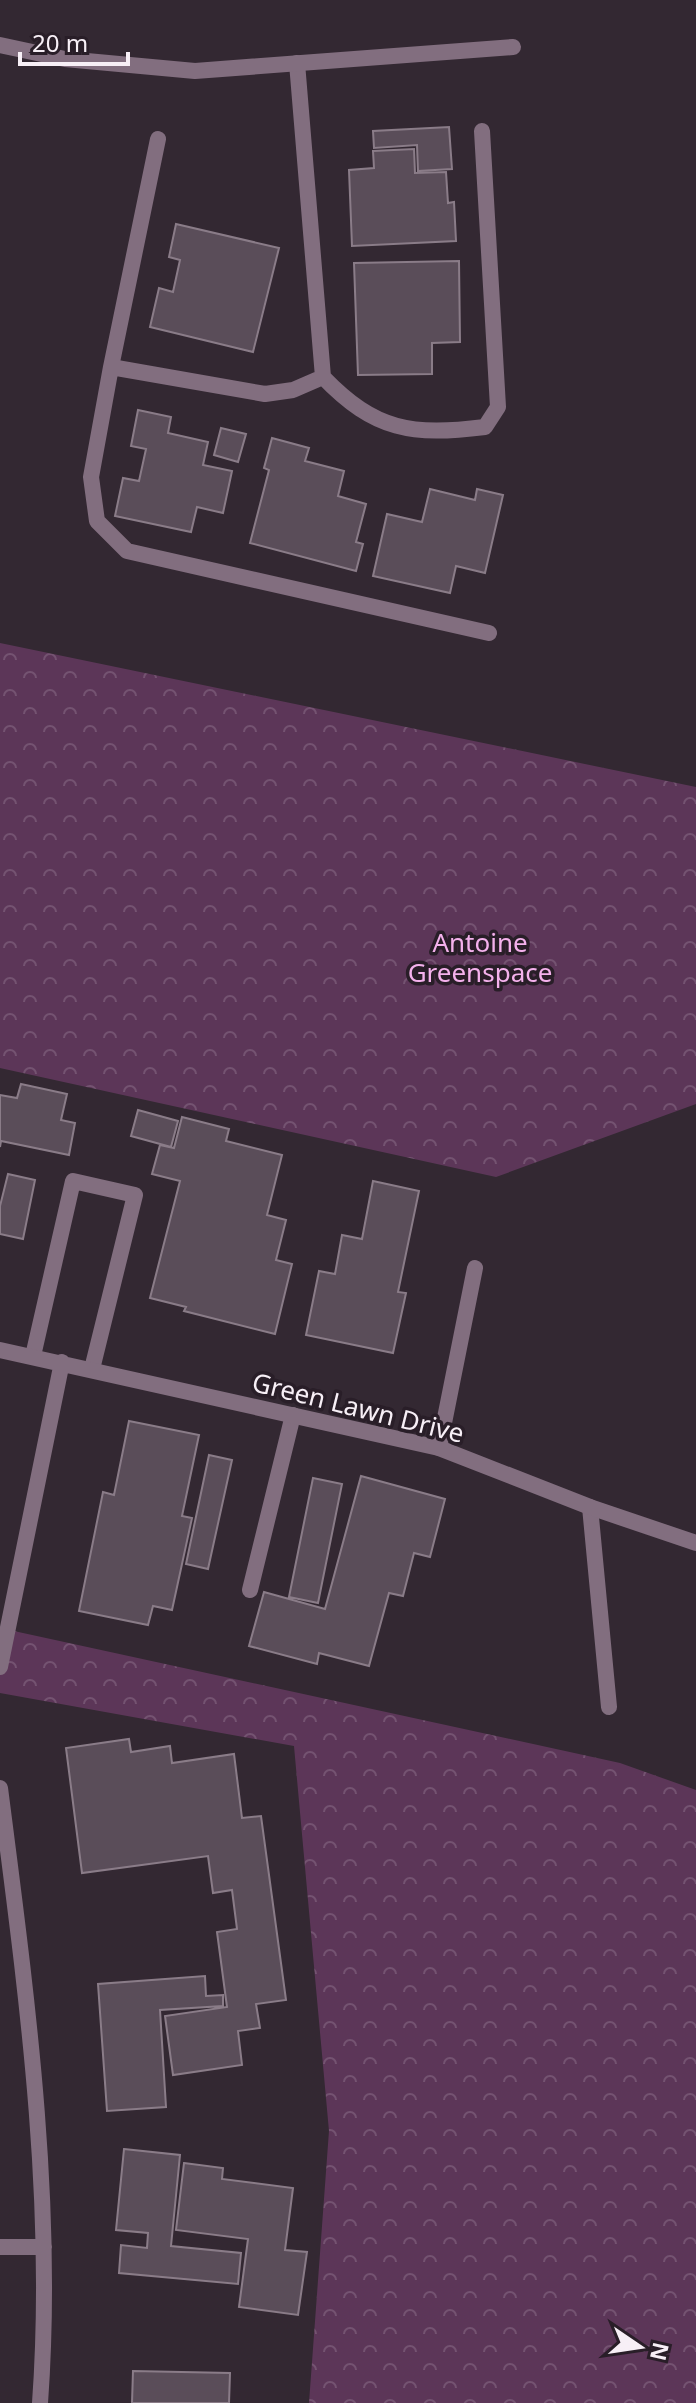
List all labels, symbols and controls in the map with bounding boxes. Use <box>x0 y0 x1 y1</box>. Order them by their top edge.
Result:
scale bar <box>20 16 128 66</box>
text: 20 m <box>32 26 88 59</box>
park label: Antoine Greenspace <box>408 924 552 990</box>
street label: Green Lawn Drive <box>249 1363 468 1451</box>
north arrow <box>600 2307 680 2387</box>
text: N <box>644 2340 677 2364</box>

